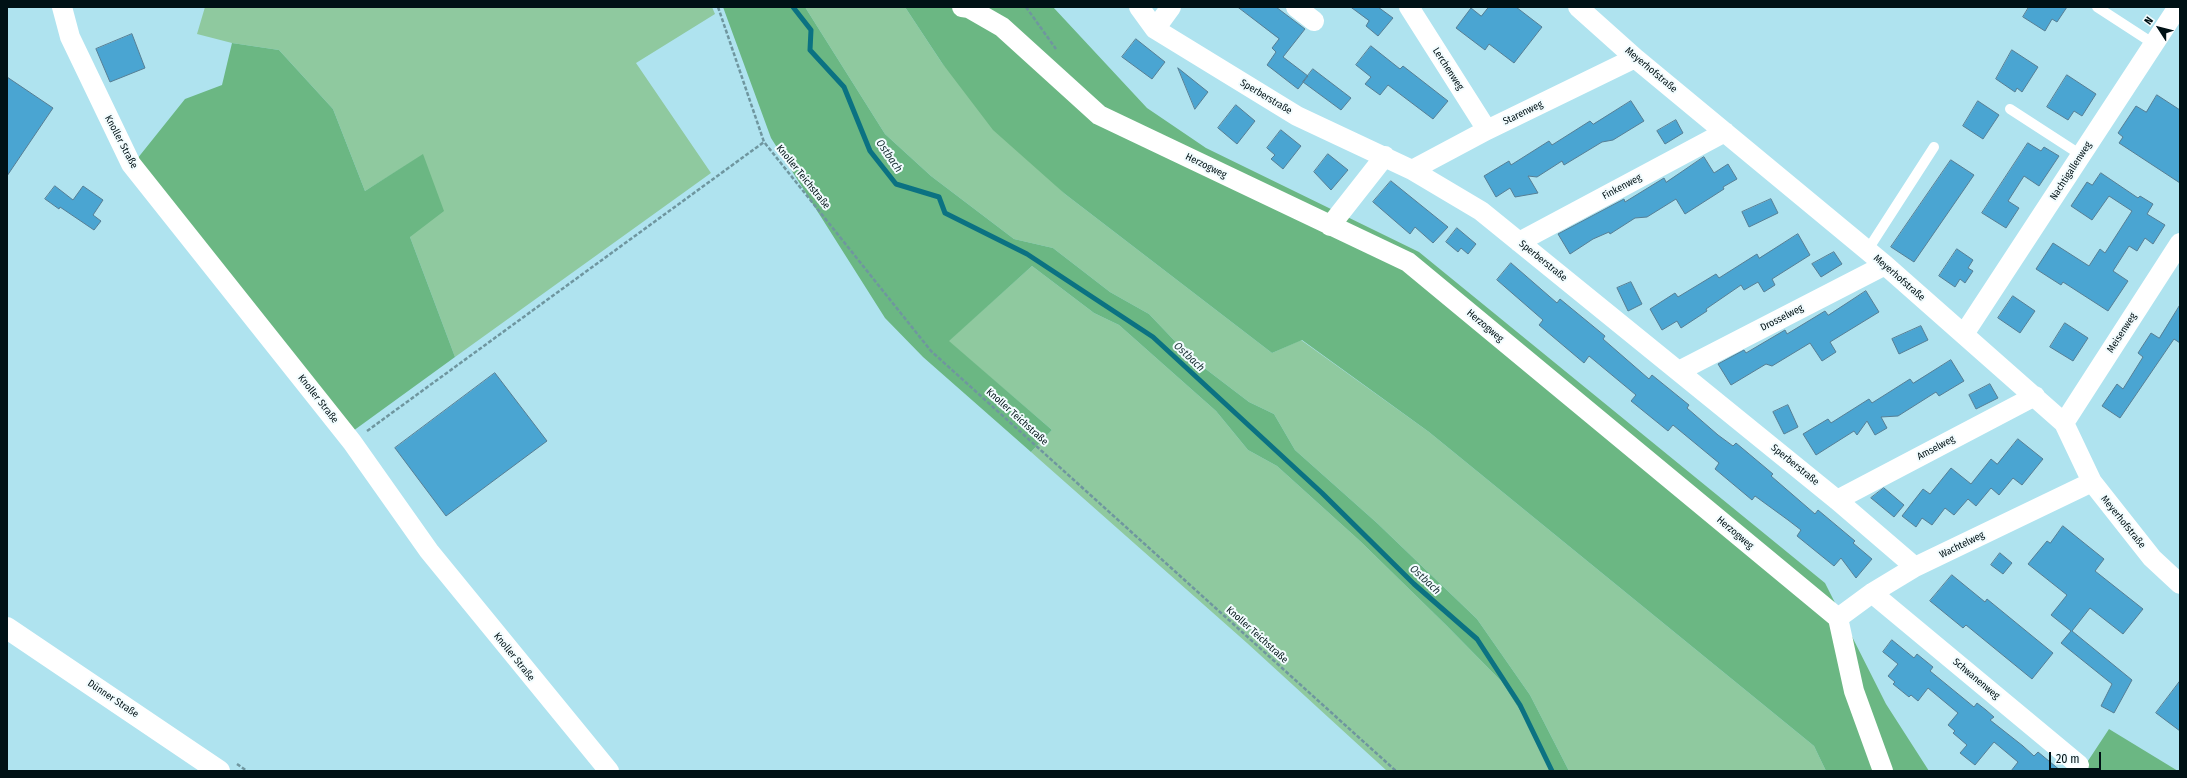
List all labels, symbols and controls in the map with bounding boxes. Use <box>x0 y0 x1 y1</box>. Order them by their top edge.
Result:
north arrow <box>2139 8 2179 48</box>
text: N <box>2142 14 2156 27</box>
street label: Lerchenweg <box>1430 45 1466 93</box>
street label: Meyerhofstraße <box>1623 45 1679 95</box>
street label: Sperberstraße <box>1238 77 1294 117</box>
street label: Starenweg <box>1501 98 1545 128</box>
street label: Knoller Straße <box>102 113 140 171</box>
water label: Ostbach <box>873 137 905 175</box>
street label: Nachtigallenweg <box>2048 140 2094 202</box>
street label: Knoller Teichstraße <box>774 143 832 211</box>
street label: Herzogweg <box>1183 151 1229 181</box>
street label: Finkenweg <box>1600 172 1644 202</box>
street label: Sperberstraße <box>1517 238 1569 284</box>
street label: Meyerhofstraße <box>1871 252 1927 304</box>
street label: Drosselweg <box>1759 302 1805 334</box>
street label: Herzogweg <box>1464 307 1506 345</box>
street label: Meisenweg <box>2105 311 2139 355</box>
water label: Ostbach <box>1171 340 1207 374</box>
street label: Knoller Straße <box>295 372 341 426</box>
street label: Knoller Teichstraße <box>984 386 1050 448</box>
street label: Amselweg <box>1915 433 1957 463</box>
street label: Sperberstraße <box>1769 442 1821 488</box>
street label: Meyerhofstraße <box>2098 493 2148 551</box>
street label: Herzogweg <box>1714 514 1756 552</box>
street label: Wachtelweg <box>1938 529 1986 561</box>
water label: Ostbach <box>1407 563 1443 597</box>
street label: Knoller Teichstraße <box>1224 604 1290 666</box>
street label: Knoller Straße <box>491 631 537 683</box>
street label: Schwanenweg <box>1950 656 2002 702</box>
street label: Dünner Straße <box>85 678 141 720</box>
scale bar <box>2051 744 2103 770</box>
text: 20 m <box>2056 752 2080 766</box>

